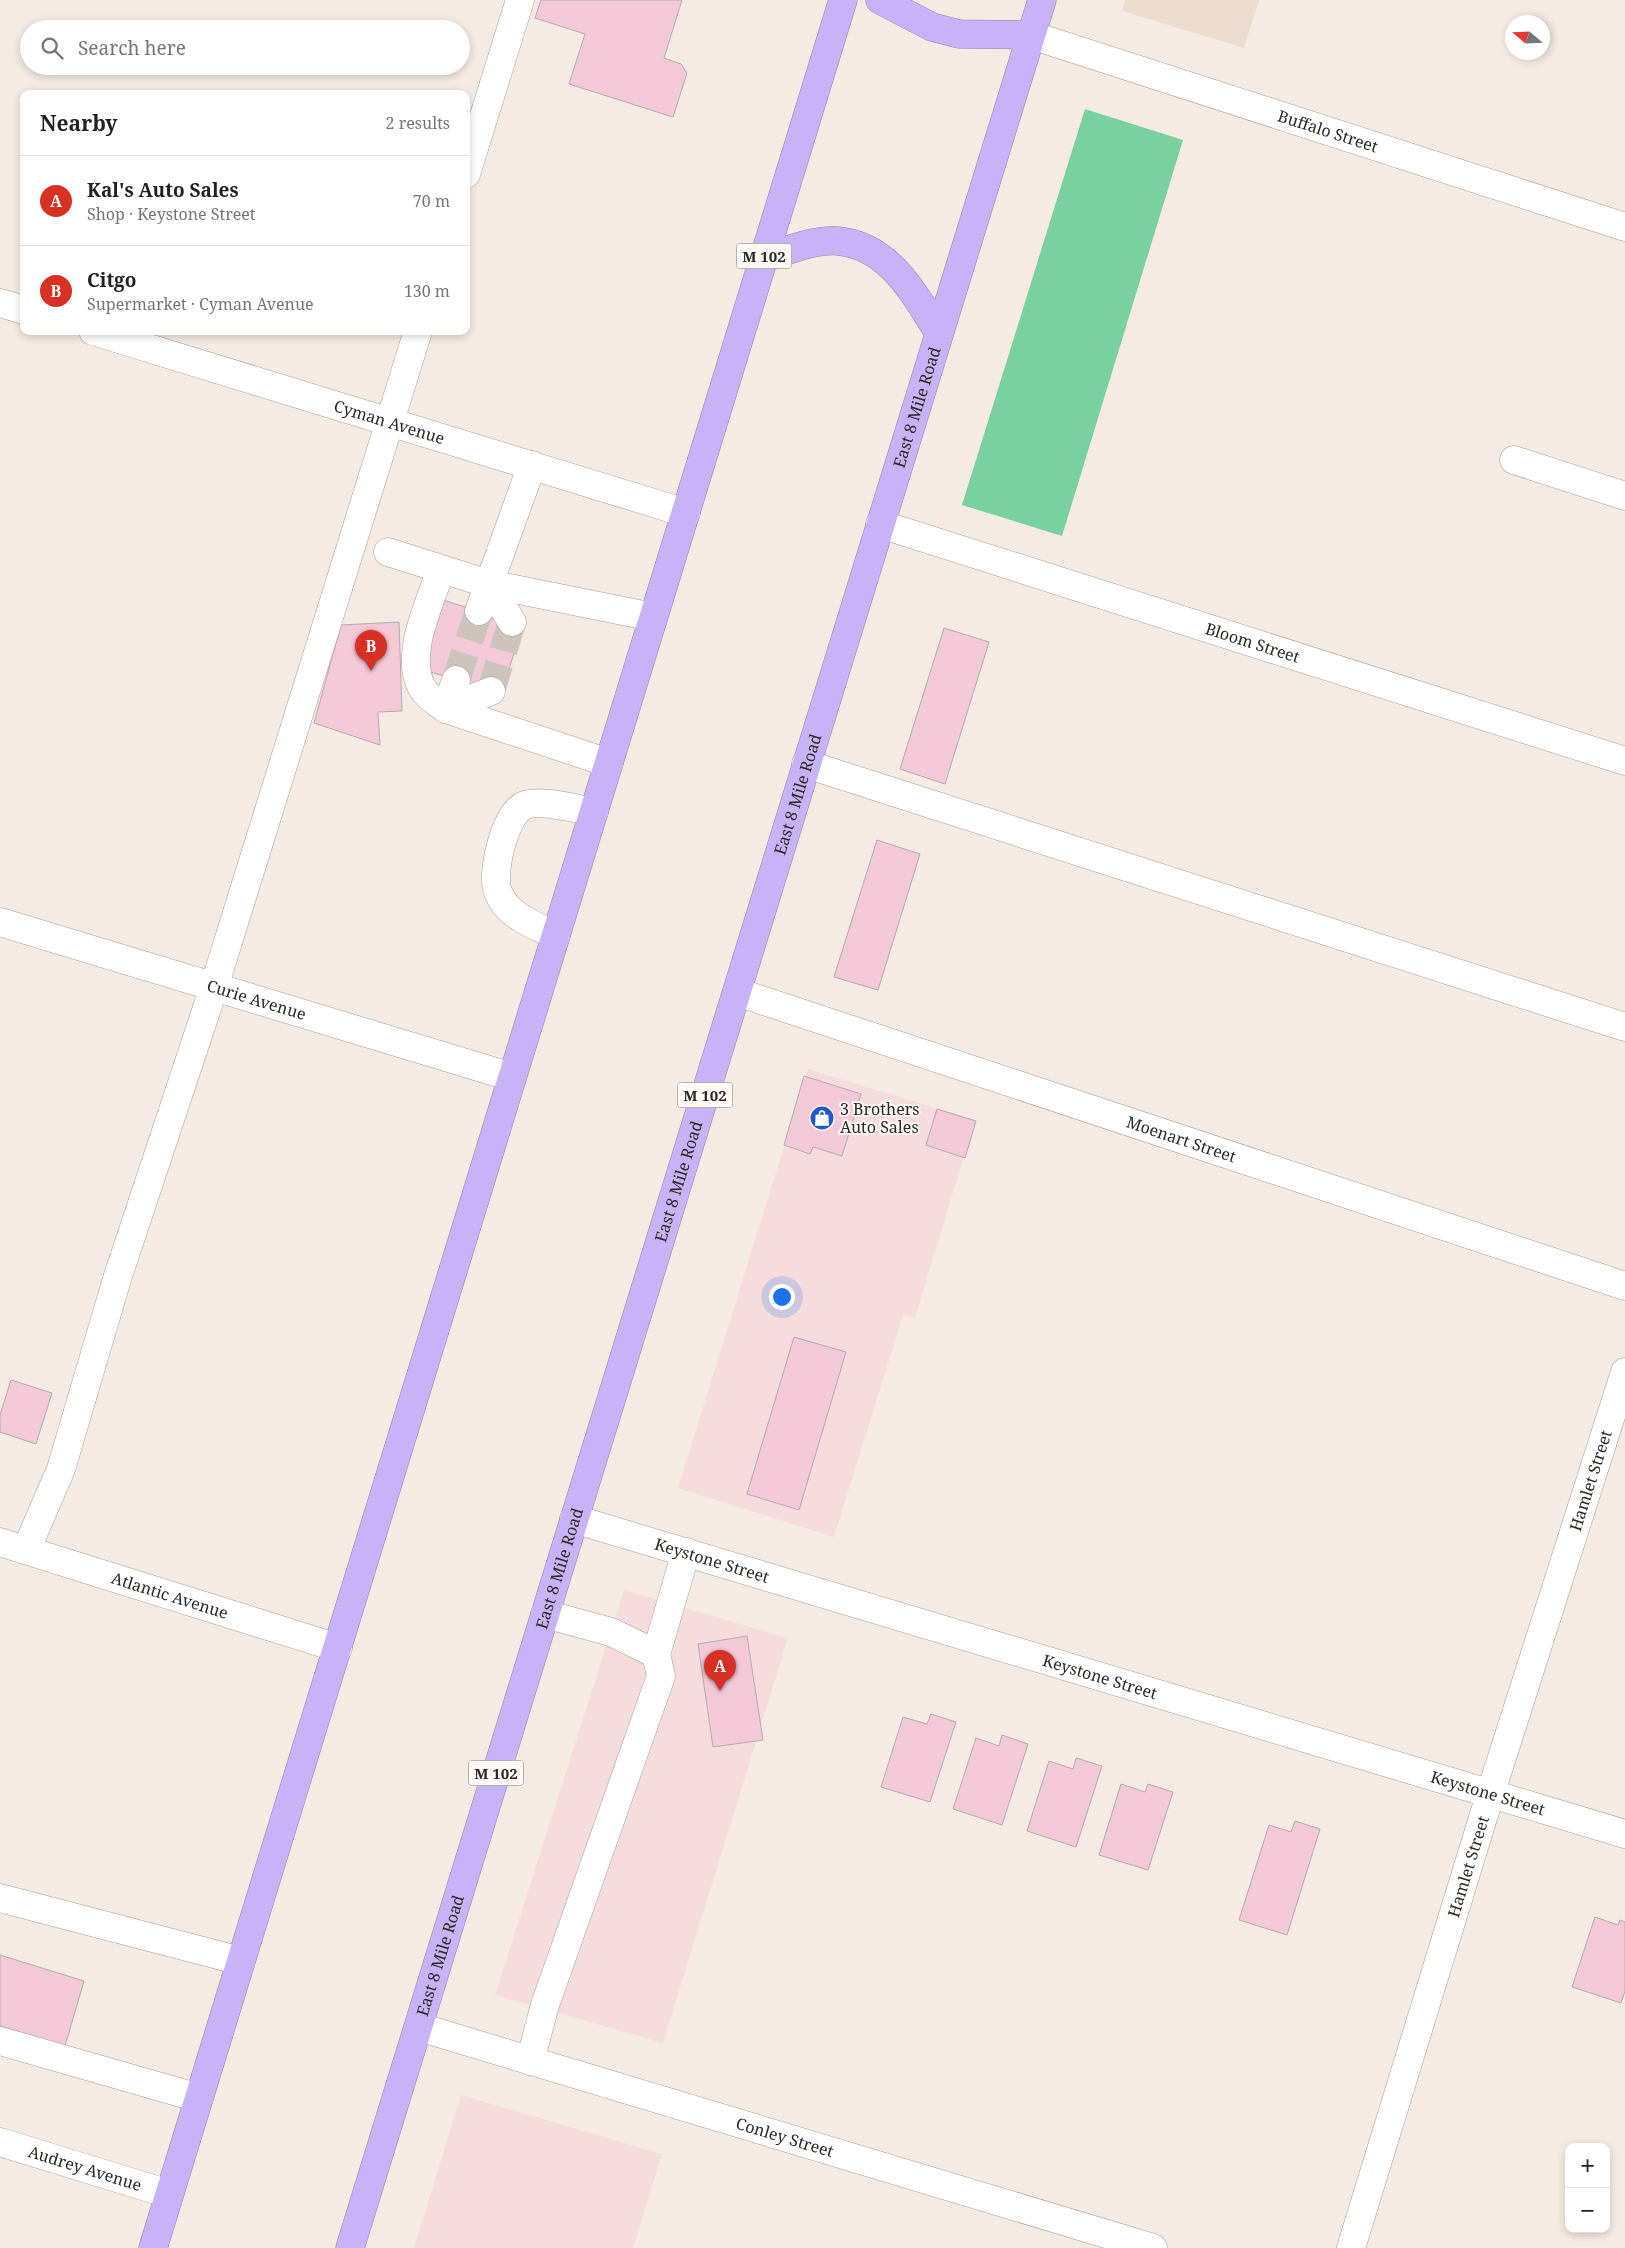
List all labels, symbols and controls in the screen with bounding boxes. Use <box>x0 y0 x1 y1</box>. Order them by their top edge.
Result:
north arrow <box>1505 15 1550 60</box>
search box <box>20 20 470 75</box>
icon: search <box>38 34 66 62</box>
text: Search here <box>78 35 186 61</box>
street label: Buffalo Street <box>1275 104 1381 158</box>
text: Nearby <box>40 109 118 137</box>
text: 2 results <box>386 112 450 134</box>
text: Kal's Auto Sales <box>87 177 239 203</box>
text: A <box>50 190 62 212</box>
text: 70 m <box>413 190 450 212</box>
text: Shop · Keystone Street <box>87 203 255 225</box>
road number: M 102 <box>736 244 792 268</box>
text: Citgo <box>87 267 136 293</box>
text: B <box>51 280 61 302</box>
text: 130 m <box>404 280 450 302</box>
text: Supermarket · Cyman Avenue <box>87 293 314 315</box>
street label: East 8 Mile Road <box>888 344 946 470</box>
street label: Cyman Avenue <box>331 395 447 449</box>
street label: Bloom Street <box>1203 617 1303 668</box>
pin: B <box>355 630 387 671</box>
street label: East 8 Mile Road <box>769 731 827 858</box>
street label: Curie Avenue <box>204 974 309 1025</box>
road number: M 102 <box>678 1082 732 1108</box>
place label: 3 Brothers Auto Sales <box>840 1098 919 1138</box>
shop icon: 3 Brothers Auto Sales <box>809 1105 835 1131</box>
street label: Moenart Street <box>1124 1111 1239 1168</box>
street label: East 8 Mile Road <box>649 1118 707 1245</box>
your location <box>769 1284 795 1310</box>
street label: Hamlet Street <box>1564 1427 1617 1534</box>
street label: East 8 Mile Road <box>530 1505 588 1632</box>
street label: Keystone Street <box>652 1533 772 1588</box>
street label: Atlantic Avenue <box>109 1567 231 1624</box>
street label: Keystone Street <box>1040 1649 1160 1704</box>
pin: A <box>704 1650 736 1691</box>
road number: M 102 <box>468 1760 524 1786</box>
street label: Keystone Street <box>1428 1765 1548 1821</box>
street label: Hamlet Street <box>1442 1813 1494 1920</box>
street label: East 8 Mile Road <box>411 1892 469 2019</box>
street label: Conley Street <box>733 2112 837 2162</box>
street label: Audrey Avenue <box>26 2140 144 2196</box>
map controls <box>1565 2143 1610 2233</box>
button: + <box>1565 2143 1610 2188</box>
button: − <box>1565 2188 1610 2233</box>

